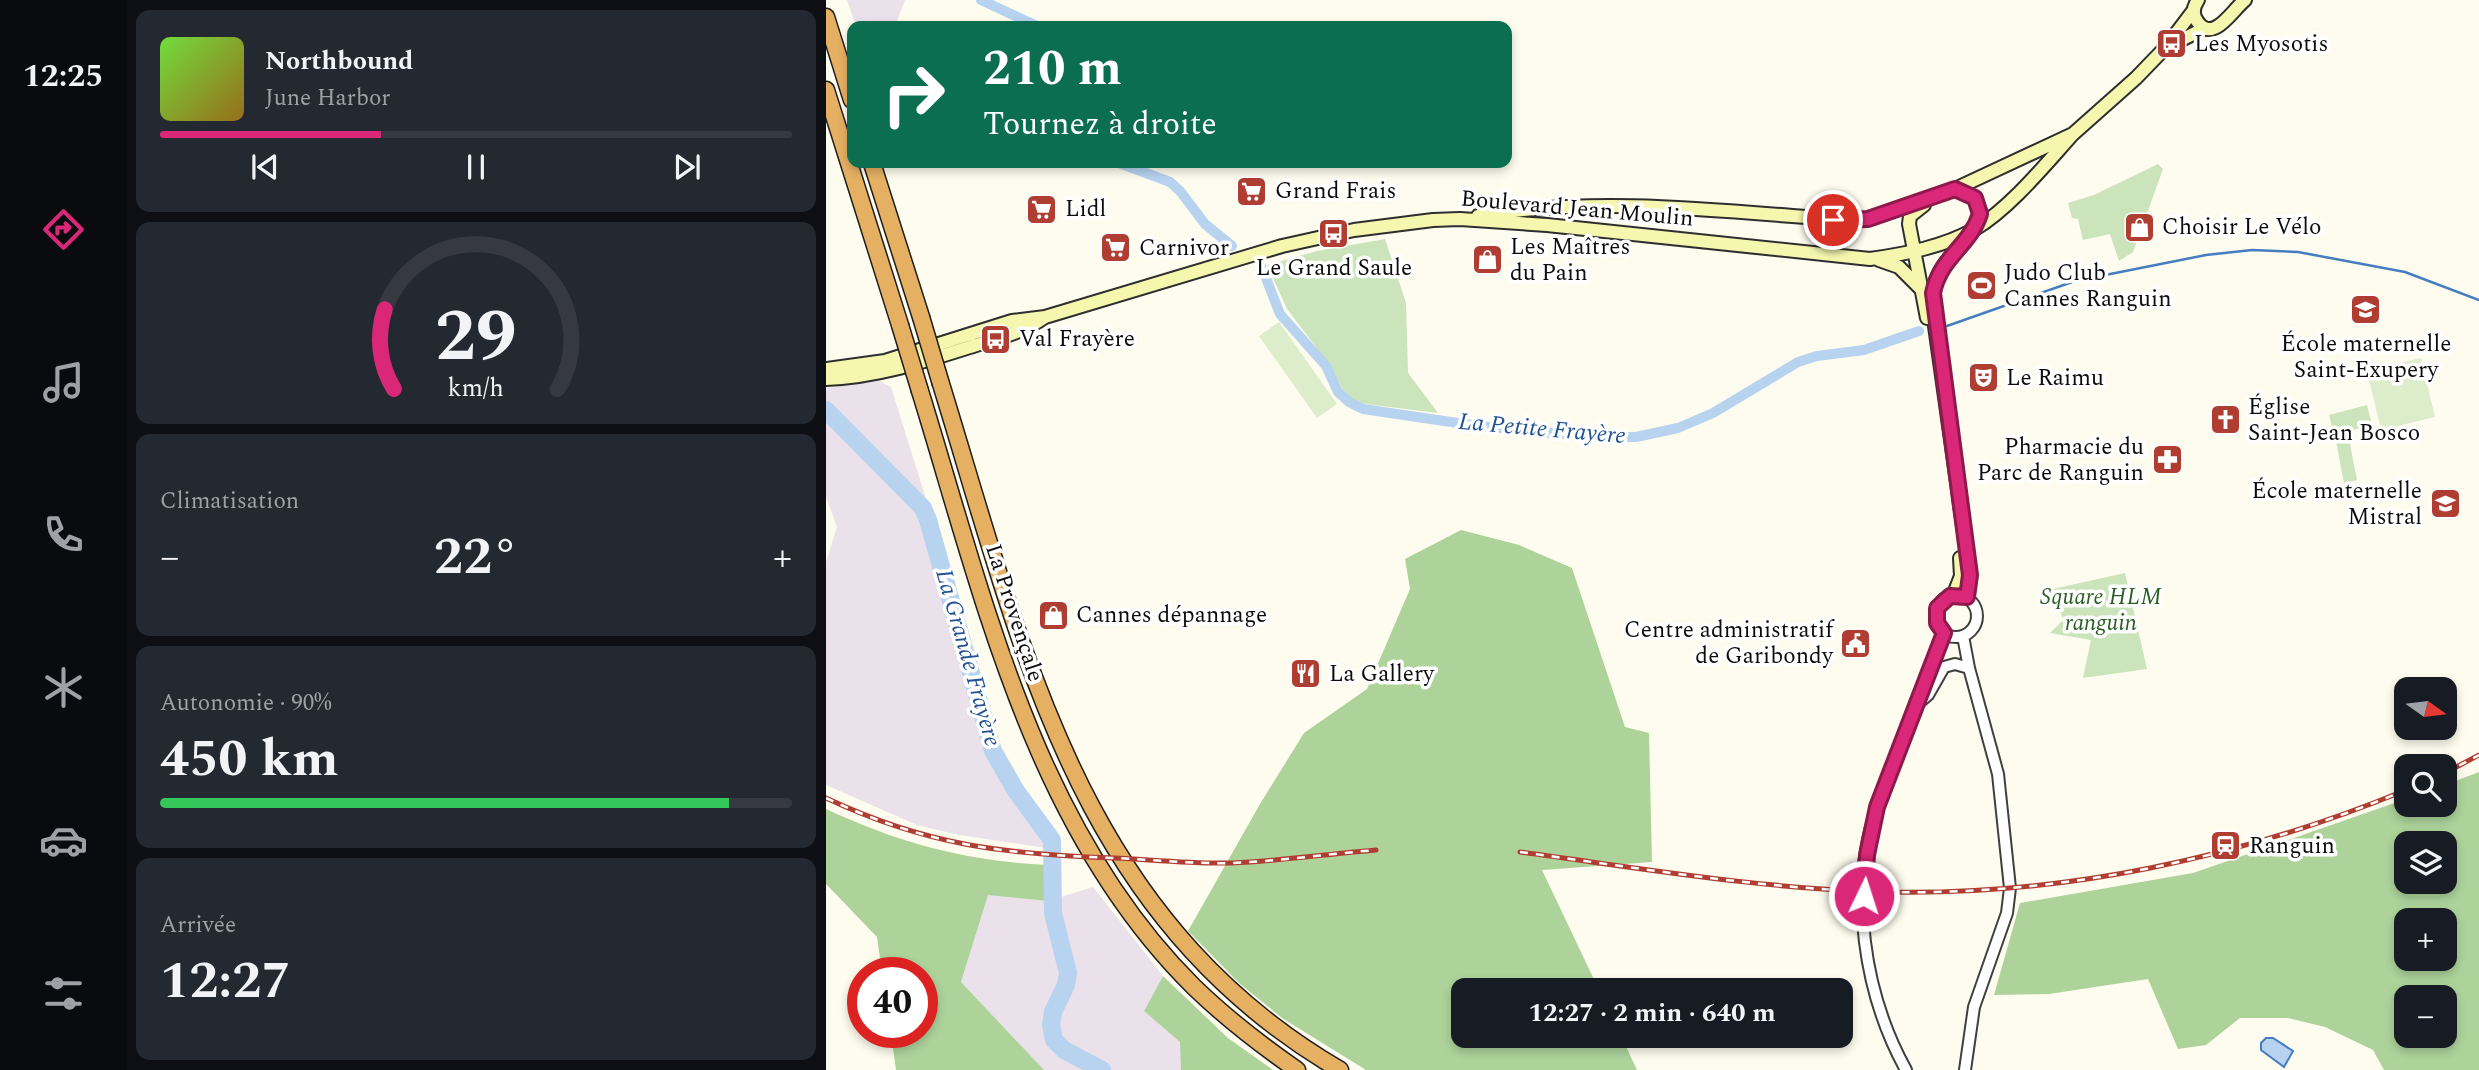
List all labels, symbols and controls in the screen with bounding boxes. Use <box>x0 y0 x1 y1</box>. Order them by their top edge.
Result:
bus stop icon: Les Myosotis <box>2154 27 2188 61</box>
place label: Les Myosotis <box>2194 27 2329 62</box>
text: 210 m <box>983 32 1122 107</box>
text: Northbound <box>265 41 413 81</box>
icon: right <box>868 49 959 140</box>
text: 12:25 <box>23 52 103 101</box>
text: June Harbor <box>265 81 390 116</box>
text: Tournez à droite <box>983 100 1217 149</box>
icon: previous <box>246 148 284 186</box>
icon: pause <box>457 148 495 186</box>
icon: next <box>668 148 706 186</box>
supermarket icon: Grand Frais <box>1235 174 1269 208</box>
place label: Grand Frais <box>1275 174 1396 209</box>
street label: Boulevard Jean Moulin <box>1459 181 1695 237</box>
pin <box>1803 190 1863 250</box>
supermarket icon: Lidl <box>1025 192 1059 226</box>
place label: Lidl <box>1065 192 1106 227</box>
icon: arrive <box>1814 201 1852 239</box>
icon: directions <box>39 205 88 254</box>
shop icon: Choisir Le Vélo <box>2122 210 2156 244</box>
place label: Choisir Le Vélo <box>2162 210 2321 245</box>
bus stop icon: Le Grand Saule <box>1317 217 1351 251</box>
place label: Les Maîtres du Pain <box>1510 230 1630 291</box>
supermarket icon: Carnivor <box>1099 231 1133 265</box>
place label: Carnivor <box>1139 231 1229 266</box>
shop icon: Les Maîtres du Pain <box>1470 243 1504 277</box>
place label: Le Grand Saule <box>1256 251 1412 286</box>
place label: Judo Club Cannes Ranguin <box>2004 256 2172 317</box>
sports icon: Judo Club Cannes Ranguin <box>1964 269 1998 303</box>
text: 29 <box>435 282 517 393</box>
school or university icon: École maternelle Saint-Exupery <box>2349 293 2383 327</box>
bus stop icon: Val Frayère <box>979 322 1013 356</box>
place label: Val Frayère <box>1019 322 1135 357</box>
place label: École maternelle Saint-Exupery <box>2281 327 2451 388</box>
icon: music <box>39 358 88 407</box>
theatre icon: Le Raimu <box>1966 361 2000 395</box>
place label: Le Raimu <box>2006 361 2104 396</box>
text: km/h <box>448 370 504 408</box>
place label: Église Saint-Jean Bosco <box>2248 390 2420 451</box>
church icon: Église Saint-Jean Bosco <box>2208 403 2242 437</box>
water label: La Petite Frayère <box>1457 404 1627 454</box>
place label: Pharmacie du Parc de Ranguin <box>1977 430 2144 491</box>
pharmacy icon: Pharmacie du Parc de Ranguin <box>2150 443 2184 477</box>
place label: École maternelle Mistral <box>2251 474 2422 535</box>
text: Climatisation <box>160 484 299 519</box>
school or university icon: École maternelle Mistral <box>2428 487 2462 521</box>
icon: phone <box>39 510 88 559</box>
text: 22° <box>434 518 518 597</box>
text: − <box>160 529 179 587</box>
text: + <box>773 529 792 587</box>
street label: La Provençale <box>975 540 1053 686</box>
water label: La Grande Frayère <box>925 565 1011 751</box>
park label: Square HLM ranguin <box>2040 580 2162 641</box>
shop icon: Cannes dépannage <box>1036 598 1070 632</box>
place label: Cannes dépannage <box>1076 598 1267 633</box>
place label: Centre administratif de Garibondy <box>1624 613 1835 674</box>
public building icon: Centre administratif de Garibondy <box>1839 626 1873 660</box>
restaurant icon: La Gallery <box>1289 657 1323 691</box>
place label: La Gallery <box>1329 657 1435 692</box>
icon: climate <box>39 663 88 712</box>
north arrow <box>2394 677 2457 740</box>
map controls <box>2394 677 2457 1048</box>
text: Autonomie · 90% <box>160 686 332 721</box>
text: 450 km <box>160 720 339 799</box>
button: search <box>2394 754 2457 817</box>
icon: car <box>39 816 88 865</box>
station icon: Ranguin <box>2209 829 2243 863</box>
place label: Ranguin <box>2249 829 2335 864</box>
button: layers <box>2394 831 2457 894</box>
position arrow <box>1827 859 1901 933</box>
text: Arrivée <box>160 908 236 943</box>
button: + <box>2394 908 2457 971</box>
text: 12:27 <box>160 942 291 1021</box>
speed limit sign: 40 <box>847 957 938 1048</box>
icon: filters <box>39 969 88 1018</box>
button: − <box>2394 985 2457 1048</box>
text: 12:27 · 2 min · 640 m <box>1528 993 1776 1033</box>

